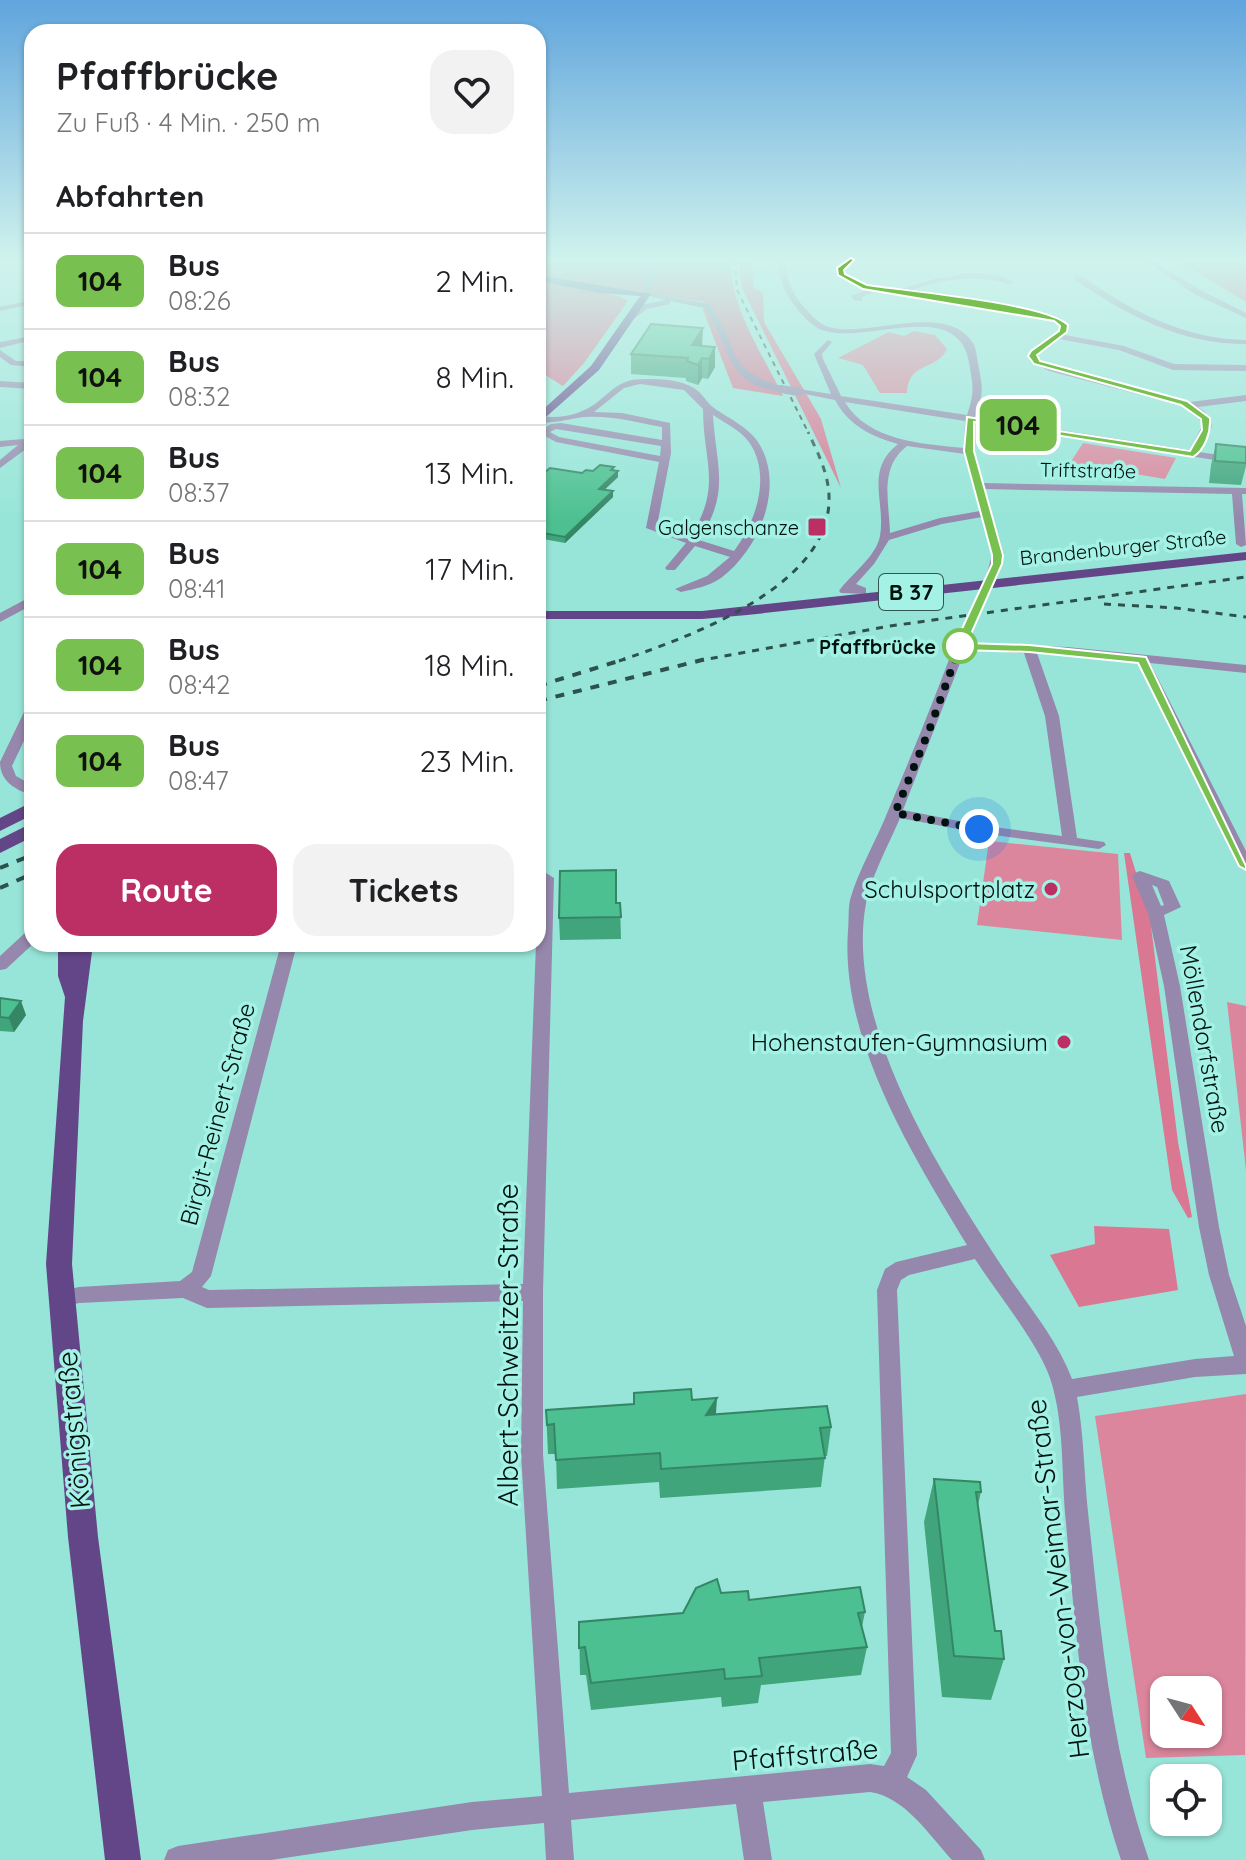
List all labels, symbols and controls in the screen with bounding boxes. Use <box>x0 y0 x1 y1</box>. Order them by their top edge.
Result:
button: heart <box>430 50 514 134</box>
text: Pfaffbrücke <box>56 52 279 100</box>
text: Zu Fuß · 4 Min. · 250 m <box>56 106 320 139</box>
text: Abfahrten <box>56 177 204 215</box>
text: Bus <box>168 246 220 284</box>
text: 2 Min. <box>435 262 514 300</box>
text: 104 <box>78 263 122 298</box>
text: 08:26 <box>168 284 231 317</box>
text: Bus <box>168 342 220 380</box>
text: 8 Min. <box>436 358 514 396</box>
text: 104 <box>78 359 122 394</box>
text: 08:32 <box>168 380 230 413</box>
line badge: 104 <box>972 399 1064 451</box>
text: 104 <box>996 407 1040 442</box>
text: Bus <box>168 438 220 476</box>
text: 13 Min. <box>425 454 514 492</box>
text: 104 <box>78 455 122 490</box>
street label: Triftstraße <box>1040 457 1136 483</box>
text: 08:37 <box>168 476 229 509</box>
place label: Galgenschanze <box>658 515 799 540</box>
marker: Galgenschanze <box>806 516 828 538</box>
street label: Brandenburger Straße <box>1018 524 1228 570</box>
text: Bus <box>168 534 220 572</box>
text: 17 Min. <box>425 550 514 588</box>
text: 104 <box>78 551 122 586</box>
text: 08:41 <box>168 572 226 605</box>
road number: B 37 <box>879 574 943 610</box>
marker: Pfaffbrücke <box>943 629 977 663</box>
text: Bus <box>168 630 220 668</box>
place label: Pfaffbrücke <box>819 634 936 659</box>
text: 18 Min. <box>425 646 514 684</box>
text: 104 <box>78 647 122 682</box>
text: 08:42 <box>168 668 230 701</box>
text: Bus <box>168 726 220 764</box>
text: 23 Min. <box>419 742 514 780</box>
text: 104 <box>78 743 122 778</box>
text: 08:47 <box>168 764 229 797</box>
your location <box>959 809 999 849</box>
button: Route <box>56 844 277 936</box>
button: Tickets <box>293 844 514 936</box>
place label: Schulsportplatz <box>864 874 1035 904</box>
marker: Schulsportplatz <box>1042 880 1060 898</box>
street label: Möllendorfstraße <box>1174 943 1236 1135</box>
street label: Birgit-Reinert-Straße <box>173 999 261 1229</box>
place label: Hohenstaufen-Gymnasium <box>751 1027 1048 1057</box>
marker: Hohenstaufen-Gymnasium <box>1055 1033 1073 1051</box>
street label: Albert-Schweitzer-Straße <box>490 1183 525 1507</box>
street label: Königstraße <box>49 1350 97 1510</box>
street label: Herzog-von-Weimar-Straße <box>1018 1397 1096 1761</box>
north arrow <box>1150 1676 1222 1748</box>
map controls <box>1150 1676 1222 1836</box>
street label: Pfaffstraße <box>730 1730 880 1778</box>
button: locate <box>1150 1764 1222 1836</box>

